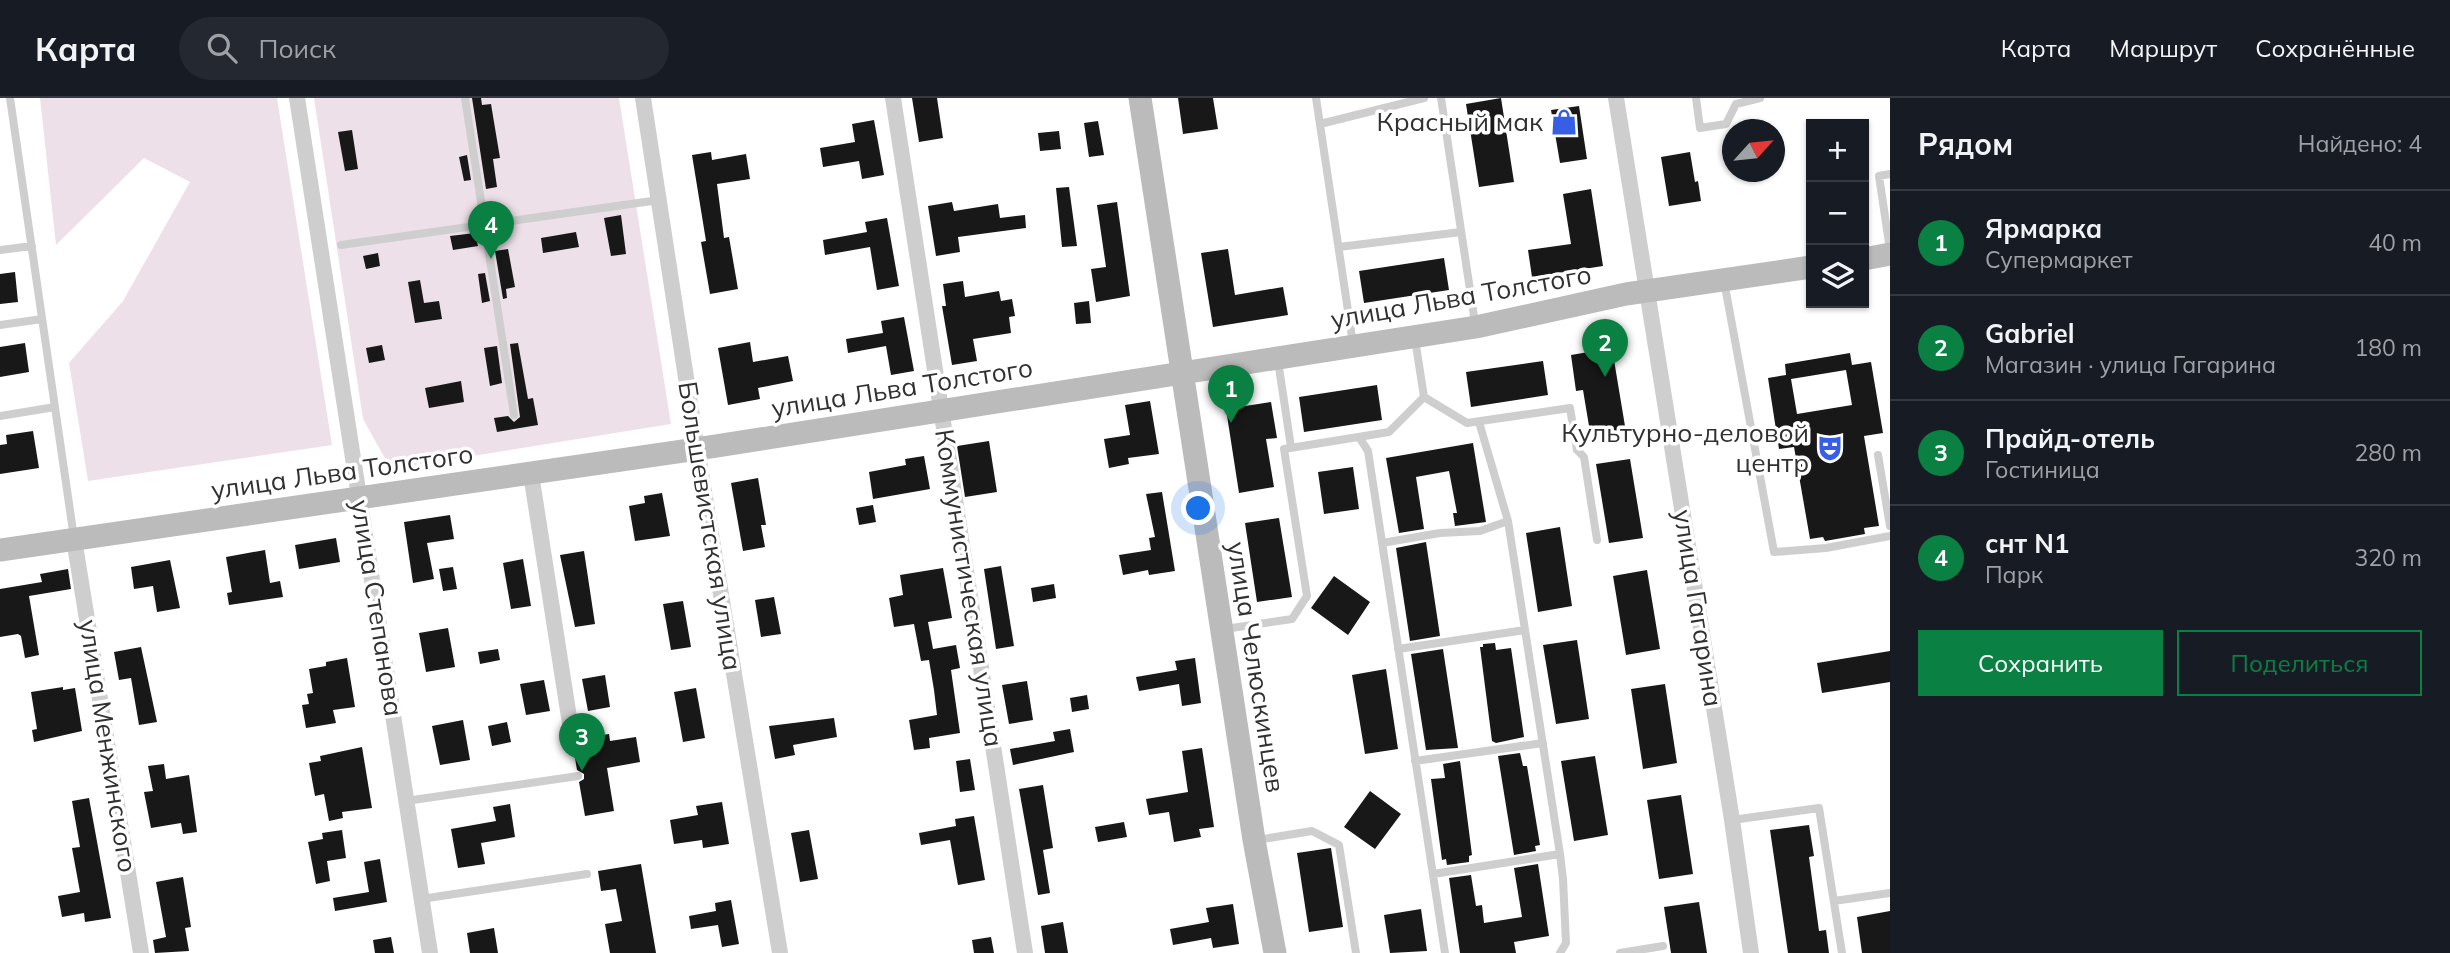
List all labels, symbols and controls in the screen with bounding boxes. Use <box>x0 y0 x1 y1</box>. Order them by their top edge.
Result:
search box <box>179 17 669 80</box>
text: Карта <box>35 28 137 69</box>
icon: search <box>203 29 241 67</box>
text: Поиск <box>259 32 336 65</box>
text: Карта <box>2001 33 2071 63</box>
text: Маршрут <box>2109 33 2217 63</box>
text: Сохранённые <box>2255 33 2415 63</box>
place label: Красный мак <box>1377 105 1543 138</box>
shop icon: Красный мак <box>1549 107 1579 137</box>
north arrow <box>1722 119 1785 182</box>
map controls <box>1806 119 1869 308</box>
button: + <box>1806 119 1869 182</box>
text: Рядом <box>1918 125 2013 163</box>
text: Найдено: 4 <box>2298 129 2422 158</box>
button: − <box>1806 182 1869 245</box>
pin: 4 <box>468 201 514 259</box>
text: Ярмарка <box>1985 212 2102 245</box>
text: 1 <box>1934 228 1948 257</box>
text: 40 m <box>2368 228 2422 257</box>
button: layers <box>1806 245 1869 308</box>
text: Супермаркет <box>1985 245 2132 274</box>
street label: улица Льва Толстого <box>1328 257 1594 336</box>
text: Gabriel <box>1985 317 2075 350</box>
pin: 2 <box>1582 319 1628 377</box>
text: 2 <box>1934 333 1948 362</box>
text: 180 m <box>2354 333 2422 362</box>
text: Магазин · улица Гагарина <box>1985 350 2276 379</box>
street label: улица Льва Толстого <box>769 351 1035 424</box>
pin: 1 <box>1208 365 1254 423</box>
street label: Большевистская улица <box>671 379 750 673</box>
place label: Культурно-деловой центр <box>1561 416 1809 479</box>
text: Прайд-отель <box>1985 422 2155 455</box>
street label: Коммунистическая улица <box>928 427 1011 749</box>
theatre icon: Культурно-деловой центр <box>1815 433 1845 463</box>
street label: улица Льва Толстого <box>209 437 475 506</box>
text: 3 <box>1934 438 1948 467</box>
text: 280 m <box>2354 438 2422 467</box>
text: Гостиница <box>1985 455 2100 484</box>
your location <box>1181 491 1215 525</box>
street label: улица Степанова <box>344 497 411 719</box>
street label: улица Гагарина <box>1667 507 1730 709</box>
text: снт N1 <box>1985 527 2069 560</box>
street label: улица Челюскинцев <box>1220 539 1293 795</box>
text: 4 <box>1934 543 1948 572</box>
text: 320 m <box>2354 543 2422 572</box>
text: Парк <box>1985 560 2043 589</box>
street label: улица Менжинского <box>72 617 145 875</box>
button: Сохранить <box>1918 630 2163 696</box>
button: Поделиться <box>2177 630 2422 696</box>
pin: 3 <box>559 713 605 771</box>

